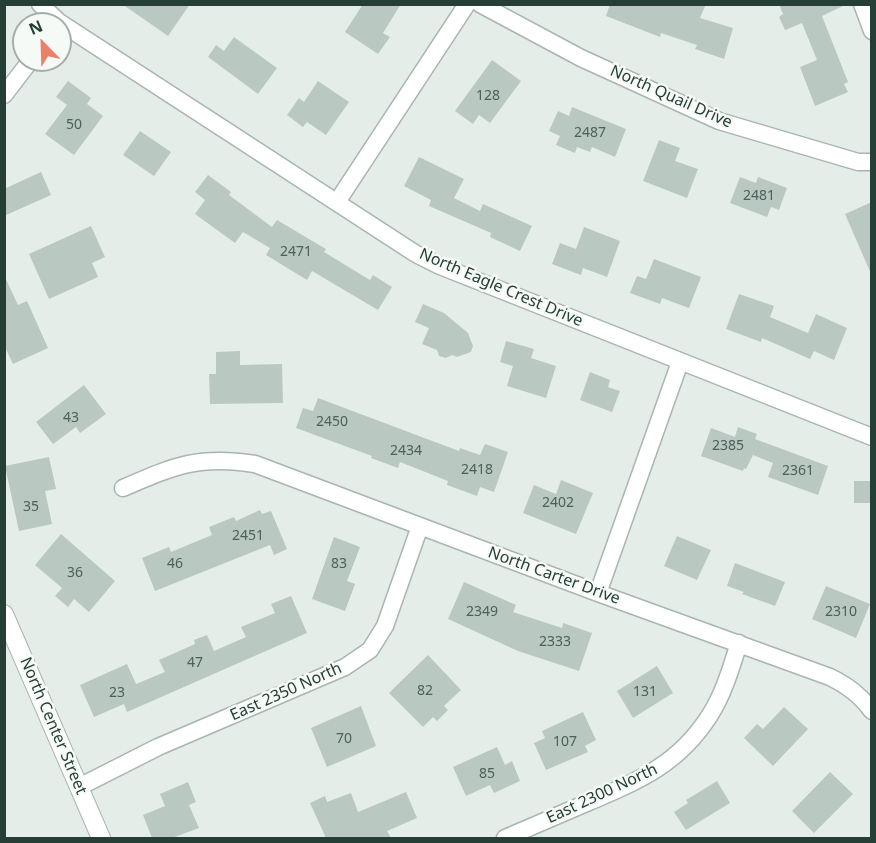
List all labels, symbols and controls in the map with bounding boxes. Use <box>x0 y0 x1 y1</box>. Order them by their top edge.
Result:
north arrow <box>12 12 72 72</box>
text: N <box>25 15 46 40</box>
street label: North Quail Drive <box>607 61 735 133</box>
house number: 128 <box>476 88 500 104</box>
house number: 50 <box>66 117 82 133</box>
house number: 2487 <box>574 125 606 141</box>
house number: 2481 <box>743 188 775 204</box>
house number: 2471 <box>280 244 312 260</box>
street label: North Eagle Crest Drive <box>416 245 586 331</box>
house number: 43 <box>63 410 79 426</box>
house number: 2450 <box>316 414 348 430</box>
house number: 2385 <box>712 438 744 454</box>
house number: 2434 <box>390 443 422 459</box>
house number: 2418 <box>461 462 493 478</box>
house number: 2361 <box>782 463 814 479</box>
house number: 2402 <box>542 495 574 511</box>
house number: 35 <box>23 499 39 515</box>
house number: 2451 <box>232 528 264 544</box>
street label: North Carter Drive <box>485 543 623 609</box>
house number: 46 <box>167 556 183 572</box>
house number: 83 <box>331 556 347 572</box>
house number: 36 <box>67 565 83 581</box>
house number: 2349 <box>466 604 498 620</box>
house number: 2310 <box>825 604 857 620</box>
house number: 2333 <box>539 634 571 650</box>
street label: North Center Street <box>15 654 91 798</box>
house number: 47 <box>187 655 203 671</box>
street label: East 2350 North <box>227 659 345 725</box>
house number: 82 <box>417 683 433 699</box>
house number: 131 <box>633 684 657 700</box>
house number: 23 <box>109 685 125 701</box>
house number: 70 <box>336 731 352 747</box>
house number: 107 <box>553 734 577 750</box>
street label: East 2300 North <box>543 760 661 828</box>
house number: 85 <box>479 766 495 782</box>

